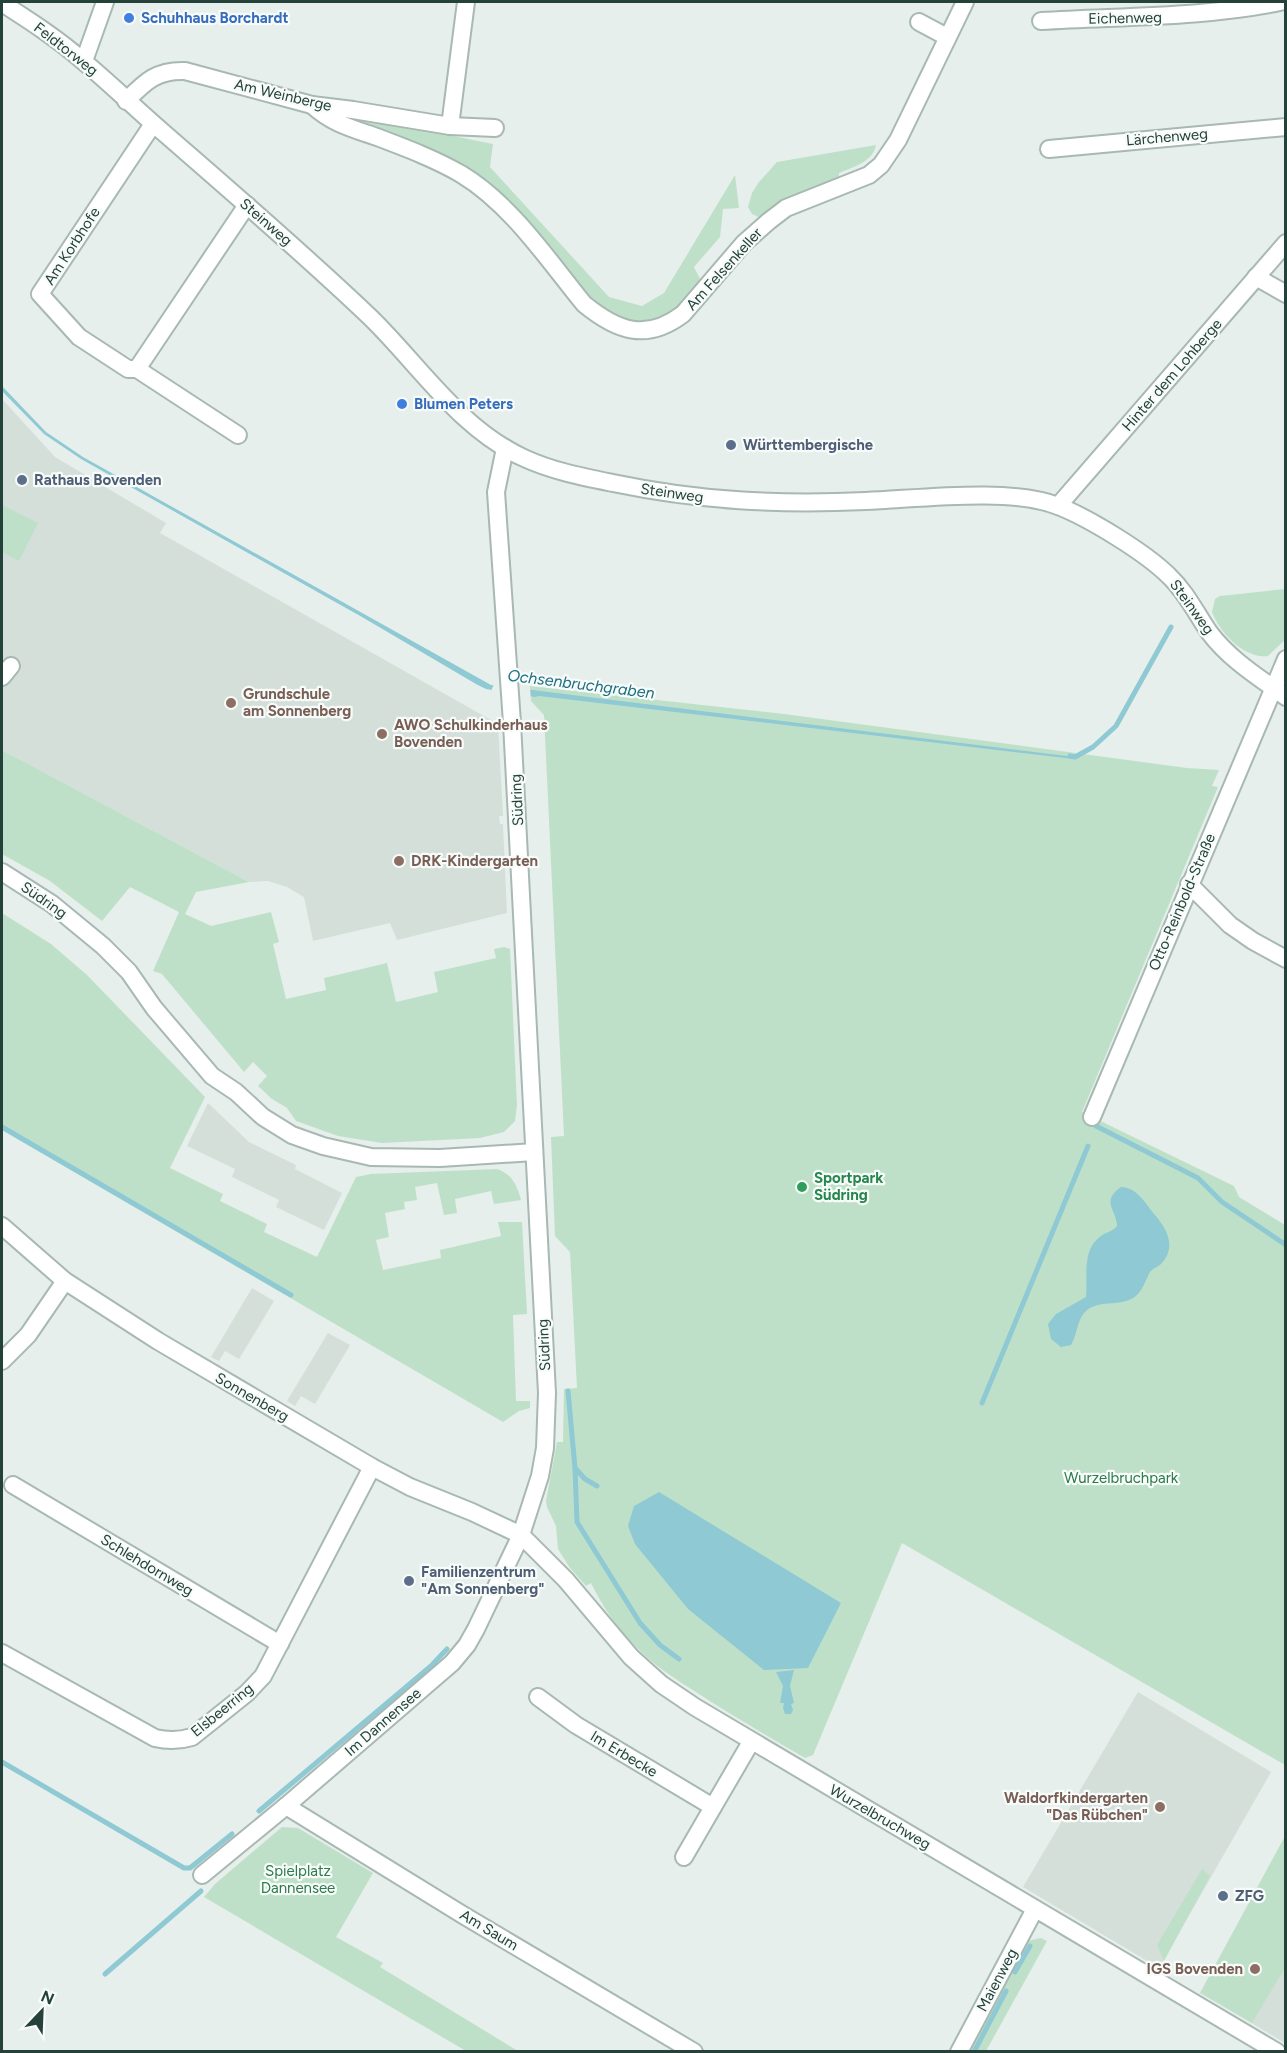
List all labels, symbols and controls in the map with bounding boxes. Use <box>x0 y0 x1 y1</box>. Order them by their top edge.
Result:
street label: Eichenweg <box>1088 8 1162 28</box>
place label: Schuhhaus Borchardt <box>141 9 289 27</box>
marker: Schuhhaus Borchardt <box>122 11 136 25</box>
street label: Feldtorweg <box>30 18 102 80</box>
street label: Am Weinberge <box>232 75 334 115</box>
street label: Lärchenweg <box>1125 124 1209 150</box>
street label: Steinweg <box>236 194 296 250</box>
street label: Am Korbhofe <box>40 204 104 288</box>
street label: Am Felsenkeller <box>682 224 766 314</box>
street label: Hinter dem Lohberge <box>1118 315 1226 435</box>
place label: Blumen Peters <box>414 395 513 413</box>
marker: Blumen Peters <box>395 397 409 411</box>
place label: Württembergische <box>743 436 874 454</box>
marker: Württembergische <box>724 438 738 452</box>
place label: Rathaus Bovenden <box>34 471 162 489</box>
marker: Rathaus Bovenden <box>15 473 29 487</box>
street label: Steinweg <box>639 480 705 506</box>
street label: Steinweg <box>1166 576 1218 638</box>
water label: Ochsenbruchgraben <box>506 666 656 702</box>
place label: Grundschule am Sonnenberg <box>243 685 351 720</box>
marker: Grundschule am Sonnenberg <box>224 696 238 710</box>
place label: AWO Schulkinderhaus Bovenden <box>394 716 547 751</box>
marker: AWO Schulkinderhaus Bovenden <box>375 727 389 741</box>
street label: Südring <box>507 774 527 826</box>
street label: Otto-Reinbold-Straße <box>1145 831 1219 973</box>
place label: DRK-Kindergarten <box>411 852 538 870</box>
marker: DRK-Kindergarten <box>392 854 406 868</box>
street label: Südring <box>17 878 71 922</box>
place label: Sportpark Südring <box>814 1169 883 1204</box>
marker: Sportpark Südring <box>795 1180 809 1194</box>
street label: Südring <box>534 1319 554 1371</box>
street label: Sonnenberg <box>212 1369 292 1425</box>
park label: Wurzelbruchpark <box>1064 1469 1179 1487</box>
street label: Schlehdornweg <box>97 1530 197 1600</box>
place label: Familienzentrum "Am Sonnenberg" <box>421 1563 544 1598</box>
marker: Familienzentrum "Am Sonnenberg" <box>402 1574 416 1588</box>
street label: Elsbeerring <box>187 1679 257 1741</box>
street label: Im Dannensee <box>341 1684 425 1760</box>
street label: Im Erbecke <box>587 1727 661 1781</box>
street label: Wurzelbruchweg <box>826 1781 934 1853</box>
place label: Waldorfkindergarten "Das Rübchen" <box>1004 1789 1148 1824</box>
marker: Waldorfkindergarten "Das Rübchen" <box>1153 1800 1167 1814</box>
park label: Spielplatz Dannensee <box>261 1862 335 1897</box>
place label: ZFG <box>1235 1887 1264 1905</box>
marker: ZFG <box>1216 1889 1230 1903</box>
street label: Am Saum <box>457 1906 521 1954</box>
street label: Maienweg <box>973 1945 1021 2015</box>
place label: IGS Bovenden <box>1147 1960 1243 1978</box>
marker: IGS Bovenden <box>1248 1962 1262 1976</box>
north arrow <box>12 1981 72 2041</box>
text: N <box>38 1986 57 2009</box>

